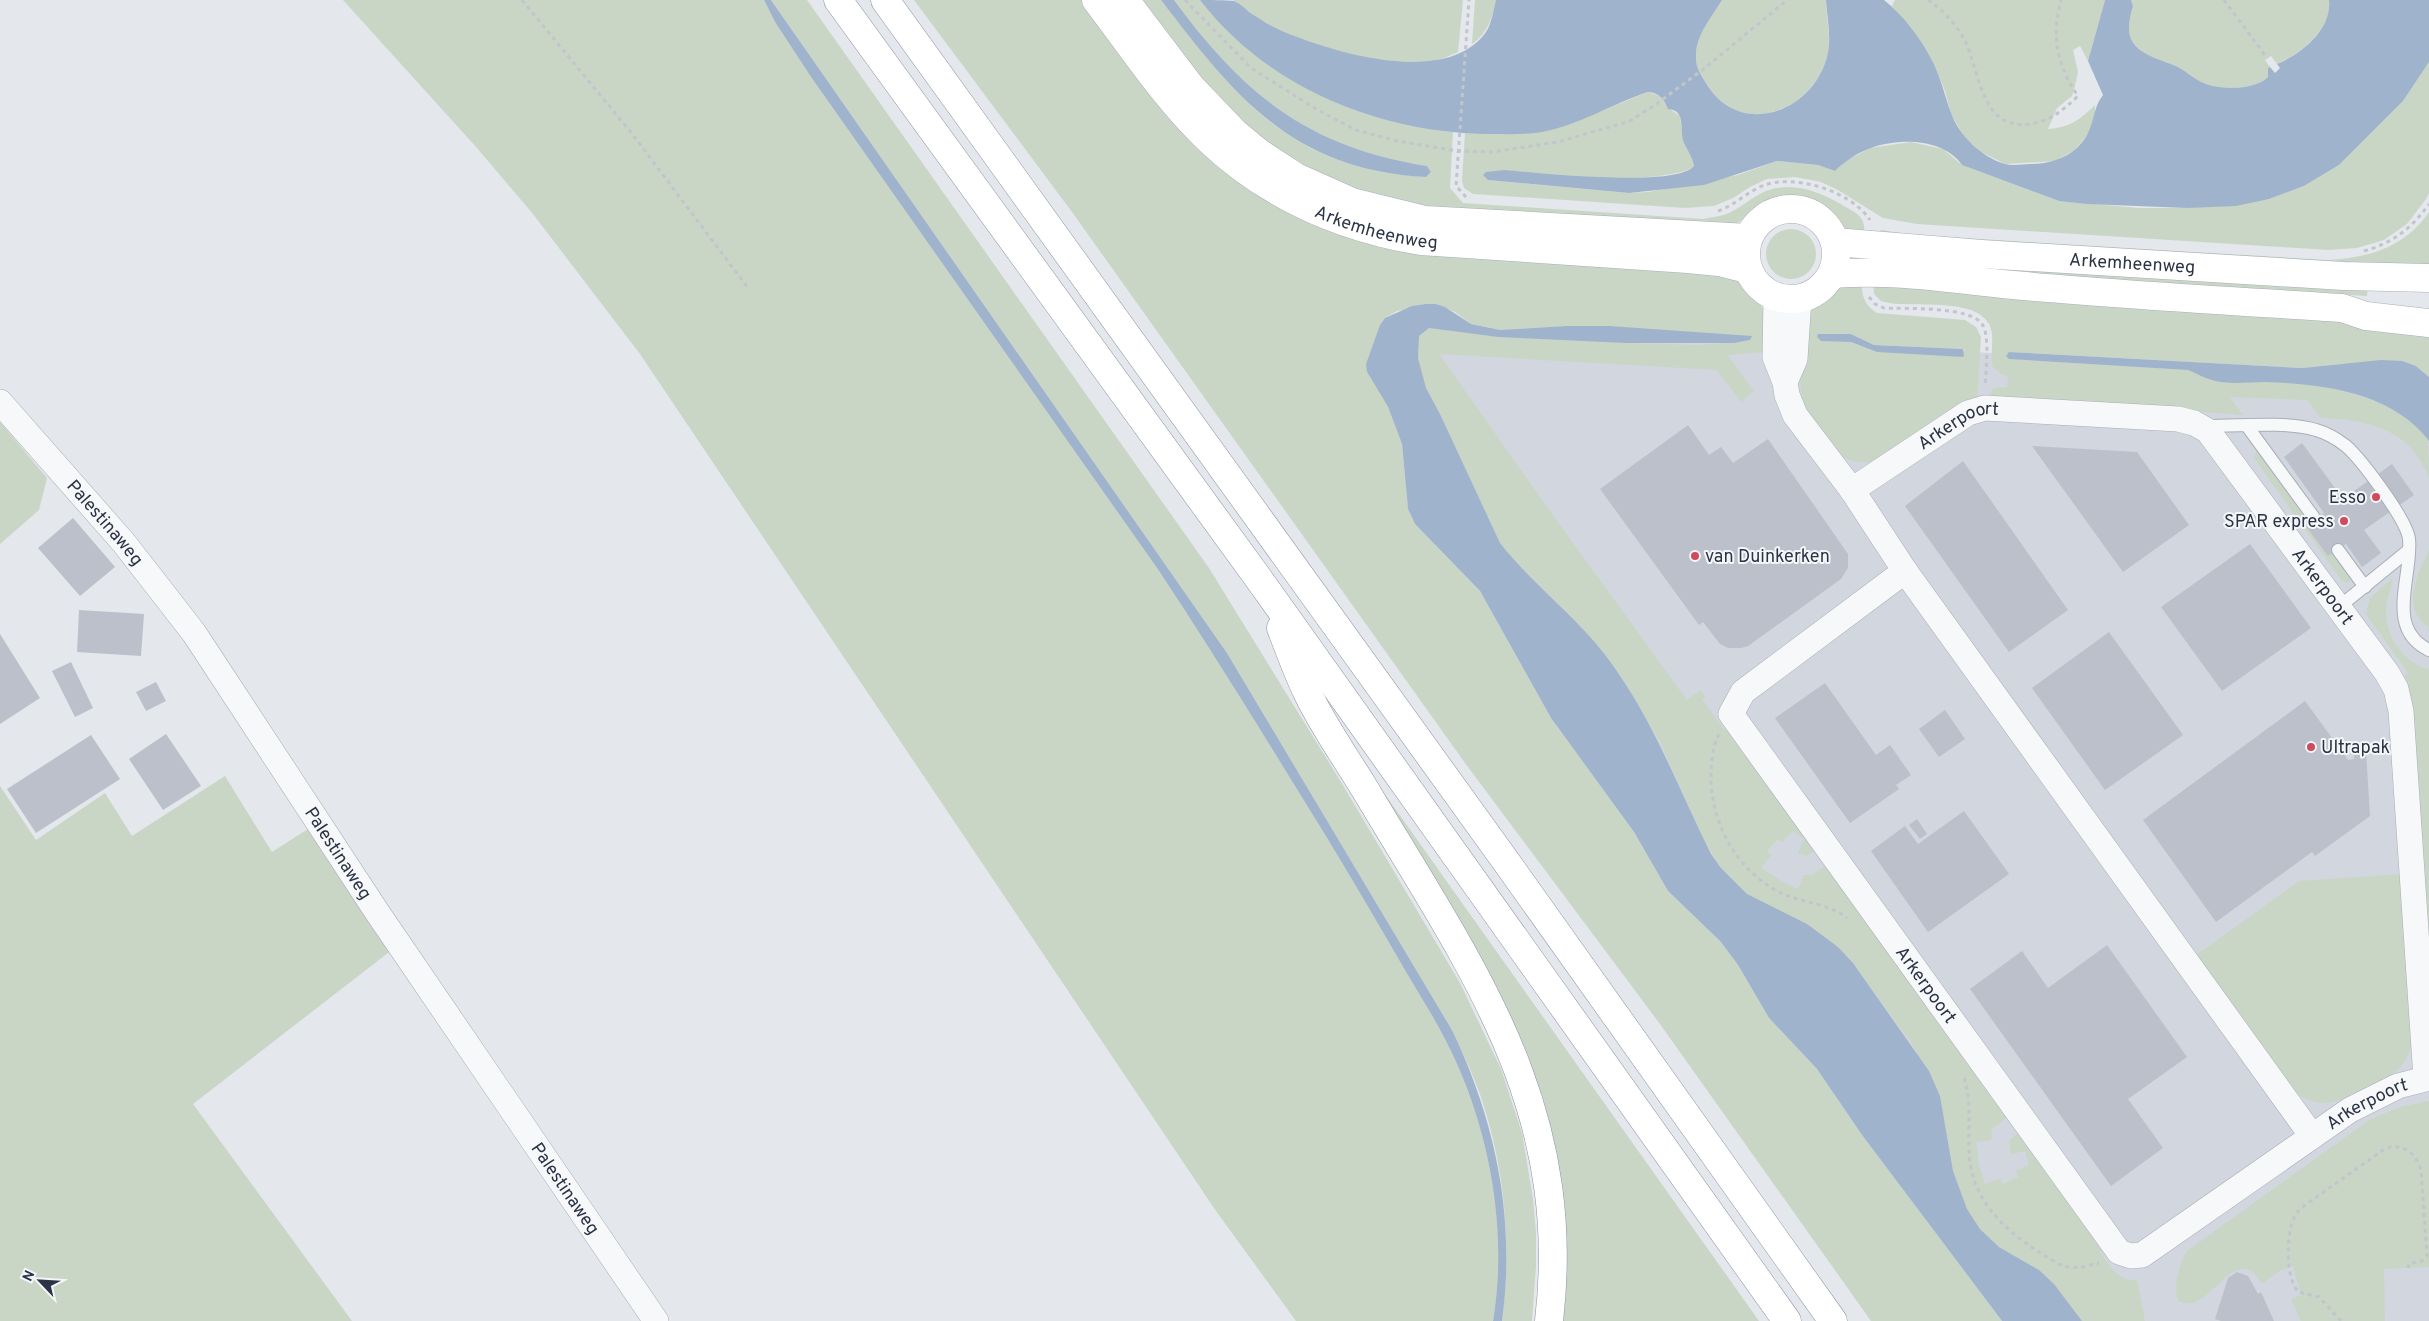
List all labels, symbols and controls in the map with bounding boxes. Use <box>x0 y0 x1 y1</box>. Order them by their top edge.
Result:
street label: Arkemheenweg <box>1311 201 1438 255</box>
street label: Arkemheenweg <box>2068 249 2196 280</box>
street label: Arkerpoort <box>1914 398 2000 456</box>
street label: Palestinaweg <box>61 476 147 571</box>
place label: Esso <box>2329 487 2366 510</box>
marker: Esso <box>2370 491 2382 503</box>
place label: SPAR express <box>2224 511 2334 534</box>
marker: SPAR express <box>2338 515 2350 527</box>
street label: Arkerpoort <box>2286 544 2358 630</box>
place label: van Duinkerken <box>1705 546 1830 569</box>
marker: van Duinkerken <box>1689 550 1701 562</box>
place label: Ultrapak <box>2321 737 2390 760</box>
marker: Ultrapak <box>2305 741 2317 753</box>
street label: Palestinaweg <box>298 803 376 905</box>
street label: Arkerpoort <box>1889 942 1961 1029</box>
street label: Arkerpoort <box>2322 1074 2410 1136</box>
street label: Palestinaweg <box>525 1139 604 1240</box>
north arrow <box>15 1256 65 1306</box>
text: N <box>20 1268 39 1284</box>

